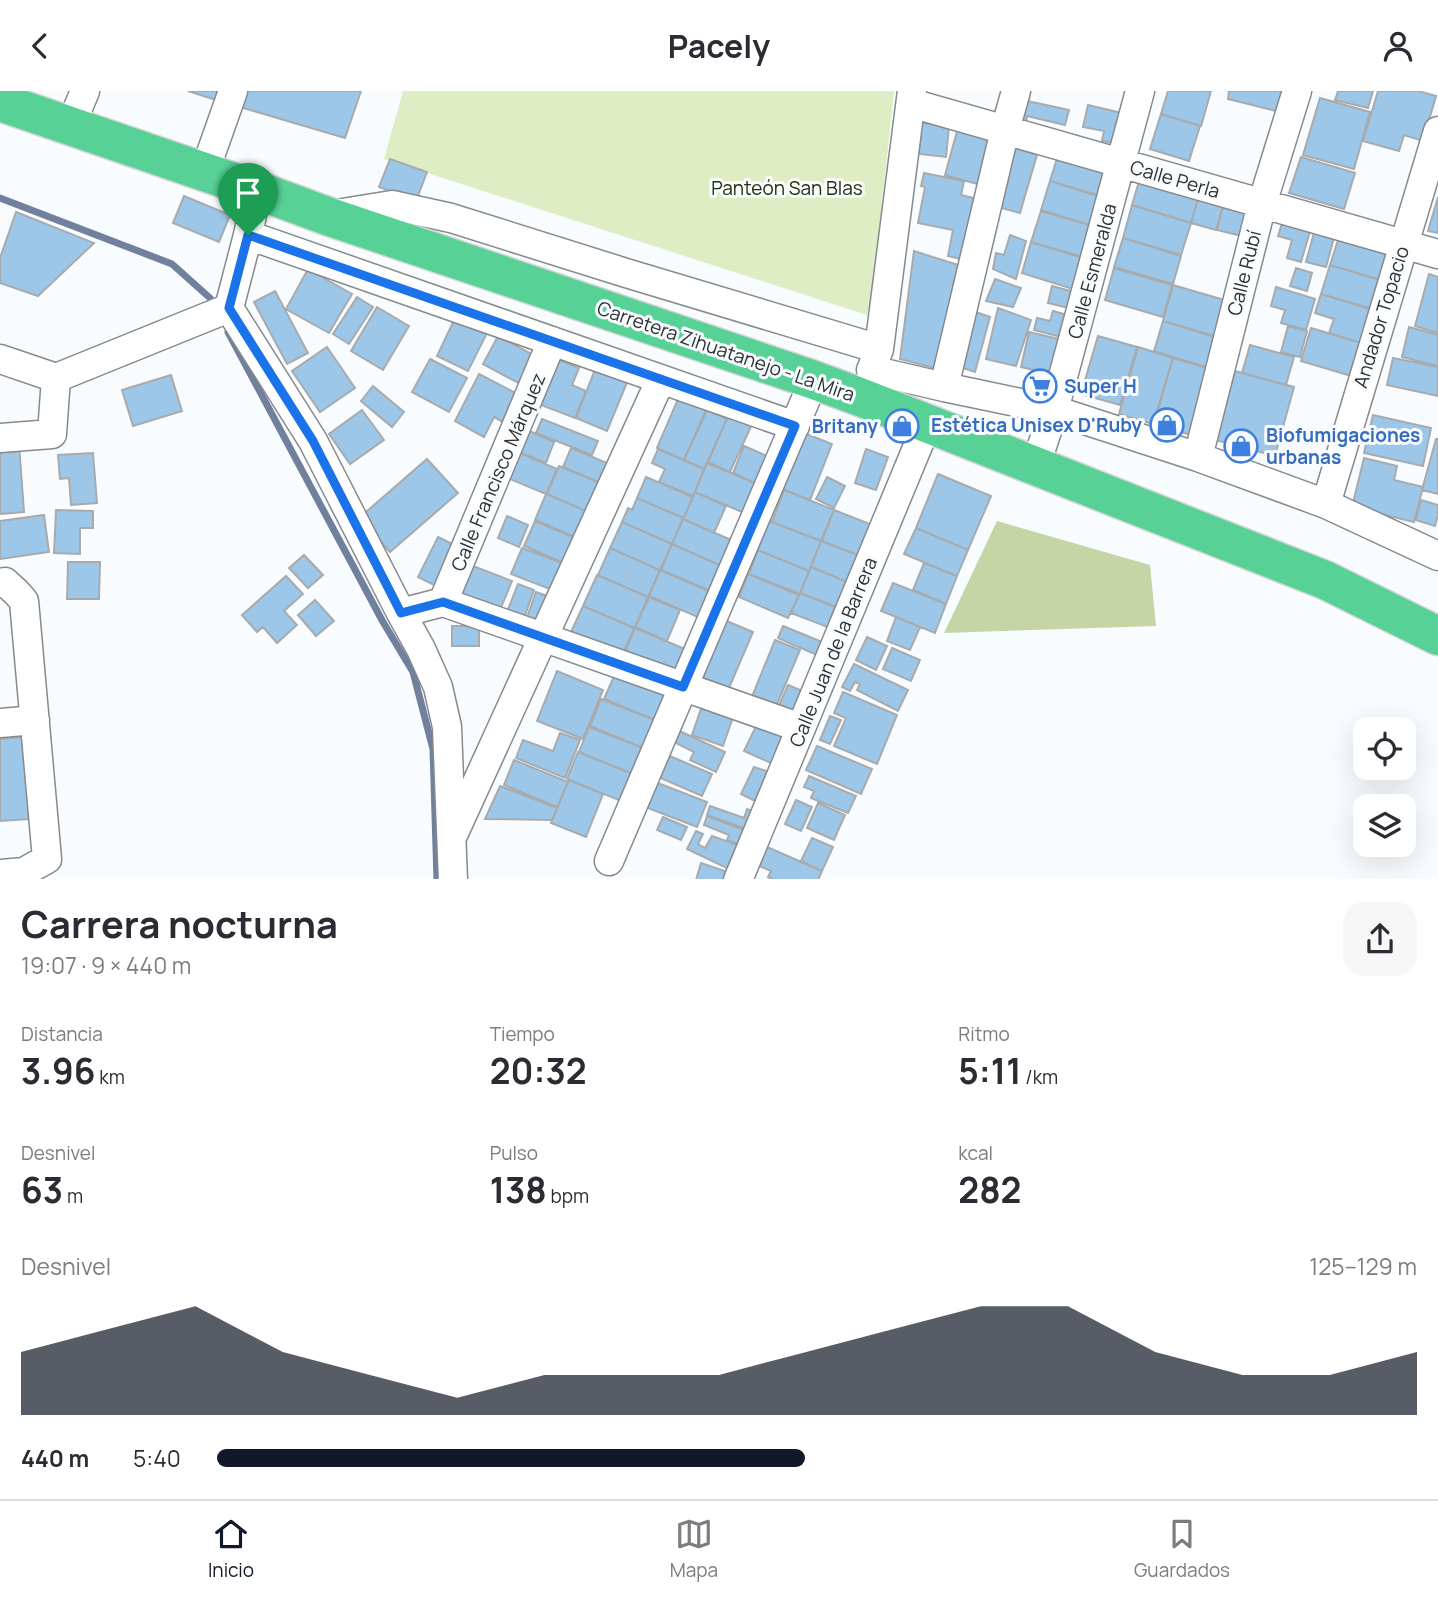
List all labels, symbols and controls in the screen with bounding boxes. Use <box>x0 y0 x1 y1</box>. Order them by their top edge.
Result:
text: Pacely <box>668 24 770 68</box>
icon: back <box>21 27 59 65</box>
icon: person <box>1379 27 1417 65</box>
street label: Calle Perla <box>1127 154 1223 204</box>
pin <box>218 163 278 235</box>
icon: arrive <box>229 174 267 212</box>
park label: Panteón San Blas <box>711 175 863 201</box>
street label: Calle Esmeralda <box>1061 200 1123 342</box>
street label: Calle Rubí <box>1221 228 1267 318</box>
street label: Andador Topacio <box>1347 243 1415 391</box>
street label: Carretera Zihuatanejo - La Mira <box>594 295 858 407</box>
supermarket icon: Super H <box>1021 367 1059 405</box>
street label: Calle Francisco Márquez <box>444 369 552 575</box>
place label: Super H <box>1064 373 1137 399</box>
shop icon: Estética Unisex D'Ruby <box>1148 406 1186 444</box>
shop icon: Britany <box>883 407 921 445</box>
place label: Estética Unisex D'Ruby <box>931 412 1142 438</box>
place label: Britany <box>812 413 878 439</box>
place label: Biofumigaciones urbanas <box>1266 422 1420 470</box>
shop icon: Biofumigaciones urbanas <box>1222 427 1260 465</box>
street label: Calle Juan de la Barrera <box>783 553 883 751</box>
map controls <box>1353 717 1416 857</box>
button: locate <box>1353 717 1416 780</box>
button: layers <box>1353 794 1416 857</box>
text: Carrera nocturna <box>21 897 338 949</box>
button: share <box>1343 902 1417 976</box>
text: 19:07 · 9 × 440 m <box>21 949 191 981</box>
text: Distancia <box>21 1021 103 1047</box>
text: Tiempo <box>490 1021 555 1047</box>
text: Ritmo <box>958 1021 1010 1047</box>
text: 3.96 <box>21 1047 95 1095</box>
text: 20:32 <box>490 1047 587 1095</box>
text: 5:11 <box>958 1047 1022 1095</box>
text: km <box>95 1064 125 1090</box>
text: /km <box>1022 1064 1058 1090</box>
text: Desnivel <box>21 1140 95 1166</box>
text: Pulso <box>490 1140 538 1166</box>
text: kcal <box>958 1140 993 1166</box>
text: 63 <box>21 1166 63 1214</box>
text: 138 <box>490 1166 547 1214</box>
text: 282 <box>958 1166 1021 1214</box>
text: m <box>63 1183 83 1209</box>
text: bpm <box>547 1183 589 1209</box>
text: Desnivel <box>21 1250 111 1282</box>
text: 125–129 m <box>1309 1250 1417 1282</box>
text: 440 m <box>21 1442 89 1474</box>
text: 5:40 <box>133 1442 181 1474</box>
tab: Inicio <box>208 1515 254 1583</box>
tab: Mapa <box>670 1515 718 1583</box>
tab: Guardados <box>1134 1515 1230 1583</box>

